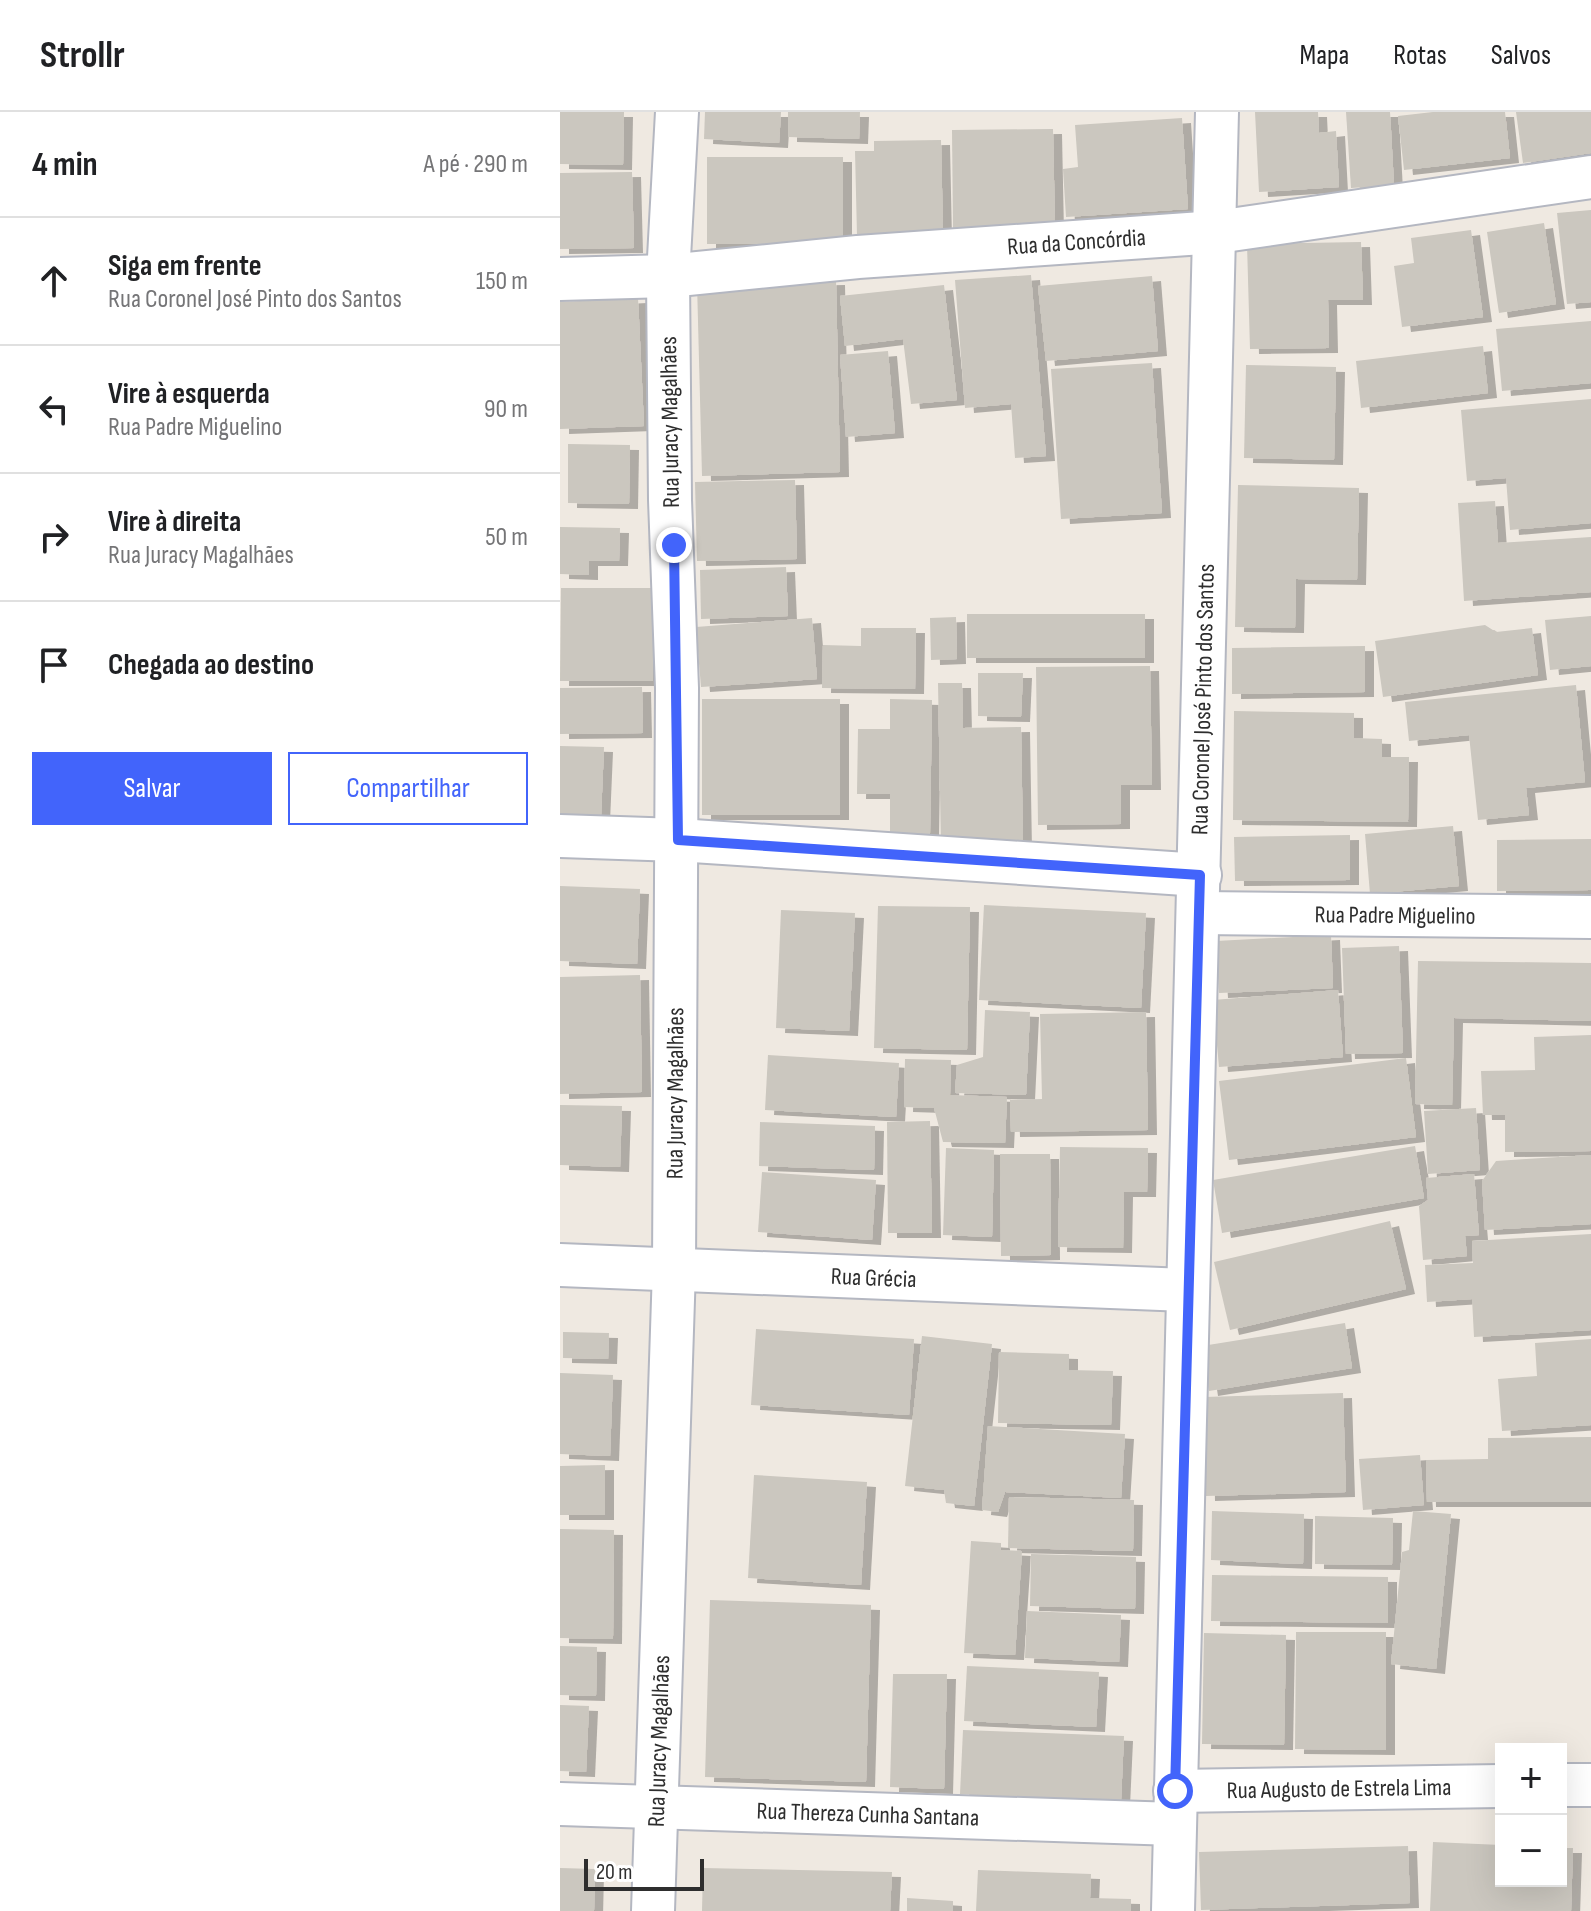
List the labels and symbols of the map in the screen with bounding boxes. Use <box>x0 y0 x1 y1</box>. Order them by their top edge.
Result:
street label: Rua da Concórdia <box>1006 223 1147 261</box>
street label: Rua Juracy Magalhães <box>654 336 686 508</box>
route end <box>656 527 692 563</box>
street label: Rua Coronel José Pinto dos Santos <box>1185 563 1220 835</box>
street label: Rua Padre Miguelino <box>1314 900 1476 930</box>
street label: Rua Juracy Magalhães <box>660 1007 690 1179</box>
street label: Rua Grécia <box>830 1261 917 1294</box>
street label: Rua Juracy Magalhães <box>641 1655 676 1827</box>
street label: Rua Augusto de Estrela Lima <box>1226 1772 1452 1805</box>
route start <box>1157 1773 1193 1809</box>
street label: Rua Thereza Cunha Santana <box>756 1796 980 1832</box>
scale bar <box>584 1855 704 1891</box>

